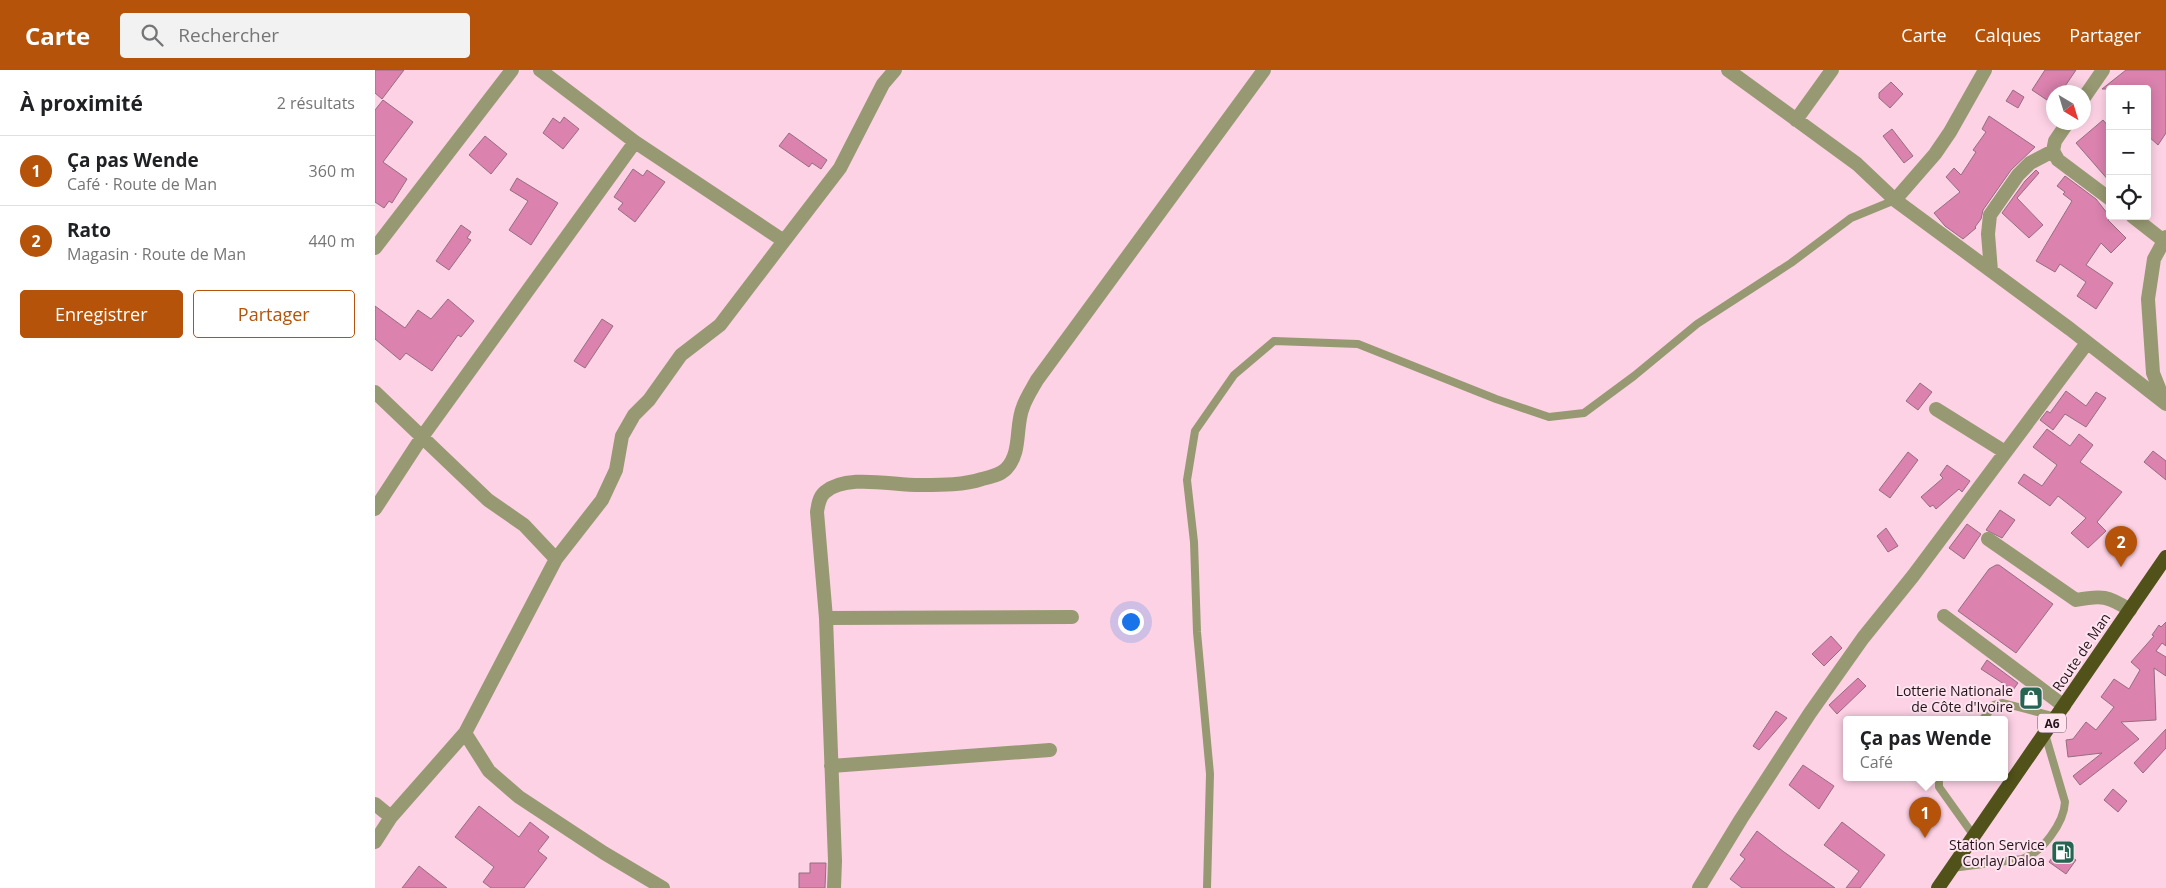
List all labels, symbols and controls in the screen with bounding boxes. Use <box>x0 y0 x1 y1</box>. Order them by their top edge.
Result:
search box <box>120 13 470 58</box>
text: Carte <box>25 19 90 52</box>
icon: search <box>138 21 166 49</box>
text: Rechercher <box>178 22 279 48</box>
text: Carte <box>1901 23 1947 47</box>
text: Calques <box>1975 23 2041 47</box>
text: Partager <box>2069 23 2141 47</box>
north arrow <box>2046 85 2091 130</box>
map controls <box>2106 85 2151 220</box>
button: + <box>2106 85 2151 130</box>
text: À proximité <box>20 89 143 117</box>
text: 2 résultats <box>277 92 355 114</box>
button: − <box>2106 130 2151 175</box>
text: Ça pas Wende <box>67 147 199 173</box>
text: 1 <box>31 160 41 182</box>
text: 360 m <box>309 160 355 182</box>
text: Café · Route de Man <box>67 173 217 195</box>
button: locate <box>2106 175 2151 220</box>
text: Rato <box>67 217 111 243</box>
text: 2 <box>31 230 41 252</box>
text: 440 m <box>309 230 355 252</box>
text: Magasin · Route de Man <box>67 243 246 265</box>
button: Enregistrer <box>20 290 183 338</box>
button: Partager <box>193 290 355 338</box>
pin: 2 <box>2105 526 2137 567</box>
your location <box>1118 609 1144 635</box>
street label: Route de Man <box>2048 609 2114 695</box>
place label: Lotterie Nationale de Côte d'Ivoire <box>1896 681 2013 716</box>
shop icon: Lotterie Nationale de Côte d'Ivoire <box>2018 685 2044 711</box>
road number: A6 <box>2038 714 2066 732</box>
popup <box>1843 716 2008 781</box>
text: Ça pas Wende <box>1860 725 1991 751</box>
text: Café <box>1860 751 1893 773</box>
pin: 1 <box>1909 797 1941 838</box>
place label: Station Service Corlay Daloa <box>1949 835 2045 870</box>
fuel station icon: Station Service Corlay Daloa <box>2050 839 2076 865</box>

